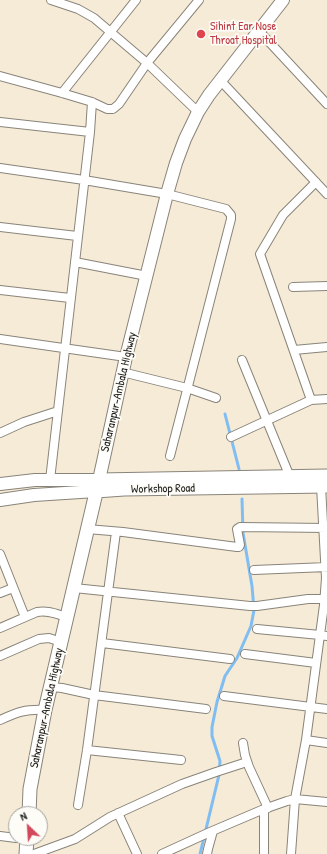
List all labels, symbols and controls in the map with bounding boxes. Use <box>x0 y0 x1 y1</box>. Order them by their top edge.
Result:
place label: Sihint Ear Nose Throat Hospital <box>210 20 277 48</box>
marker: Sihint Ear Nose Throat Hospital <box>195 28 207 40</box>
street label: Saharanpur-Ambala Highway <box>98 331 140 453</box>
street label: Workshop Road <box>131 481 195 497</box>
street label: Saharanpur-Ambala Highway <box>27 647 67 769</box>
north arrow <box>8 806 48 846</box>
text: N <box>18 808 29 824</box>

